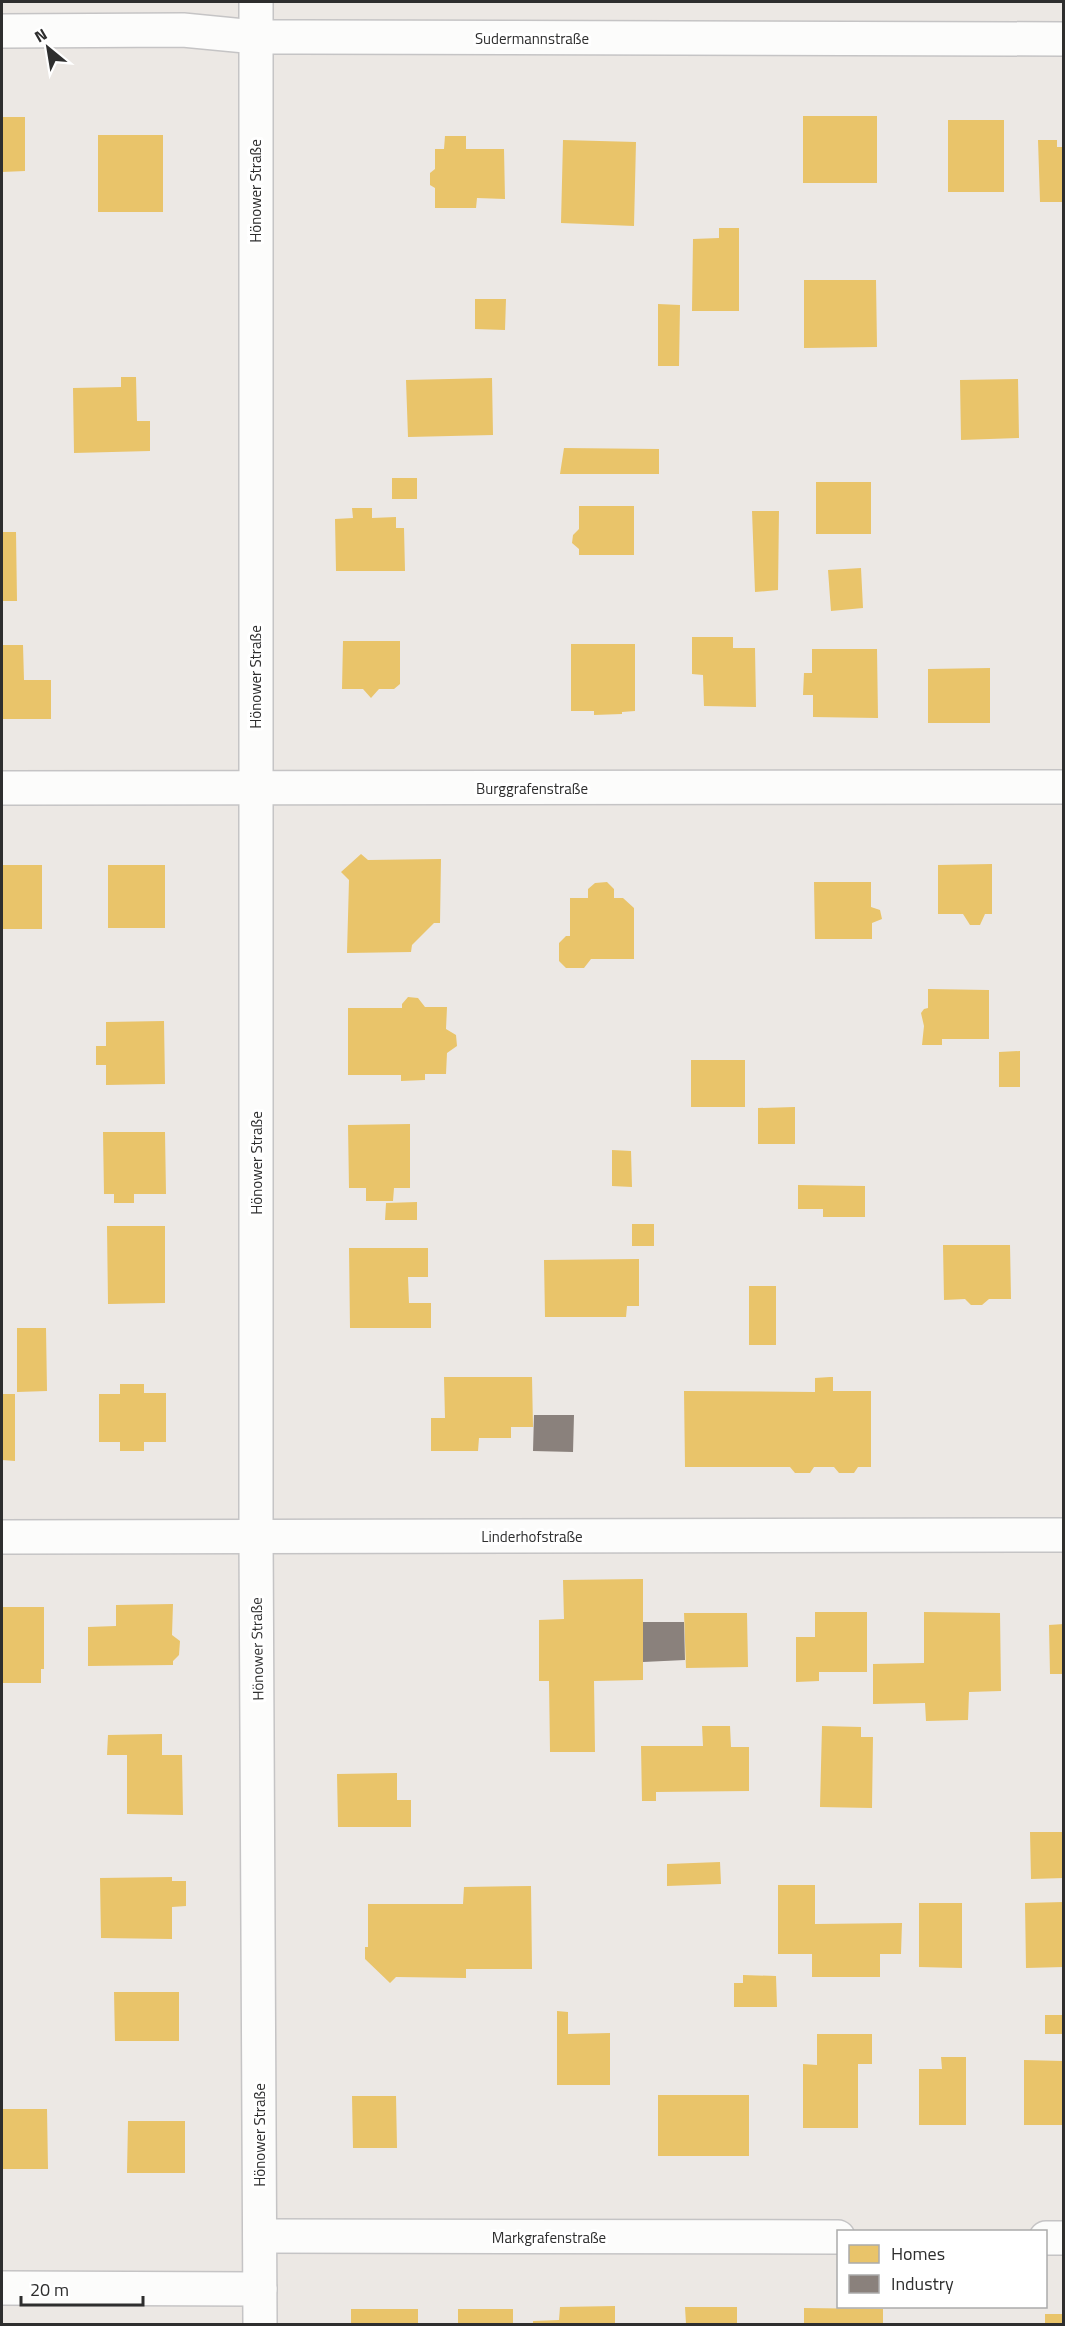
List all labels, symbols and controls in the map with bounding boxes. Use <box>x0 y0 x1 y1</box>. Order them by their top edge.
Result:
north arrow <box>18 18 78 78</box>
text: N <box>30 22 51 48</box>
street label: Sudermannstraße <box>475 27 589 50</box>
street label: Hönower Straße <box>244 139 267 243</box>
street label: Hönower Straße <box>244 625 267 729</box>
street label: Burggrafenstraße <box>476 777 588 800</box>
street label: Hönower Straße <box>245 1111 268 1215</box>
street label: Linderhofstraße <box>481 1525 583 1548</box>
street label: Hönower Straße <box>245 1597 269 1701</box>
street label: Hönower Straße <box>248 2083 271 2187</box>
street label: Markgrafenstraße <box>492 2226 606 2249</box>
legend <box>837 2230 1047 2308</box>
text: Homes <box>891 2240 945 2267</box>
scale bar <box>21 2269 142 2307</box>
text: Industry <box>891 2270 954 2297</box>
text: 20 m <box>30 2276 69 2303</box>

